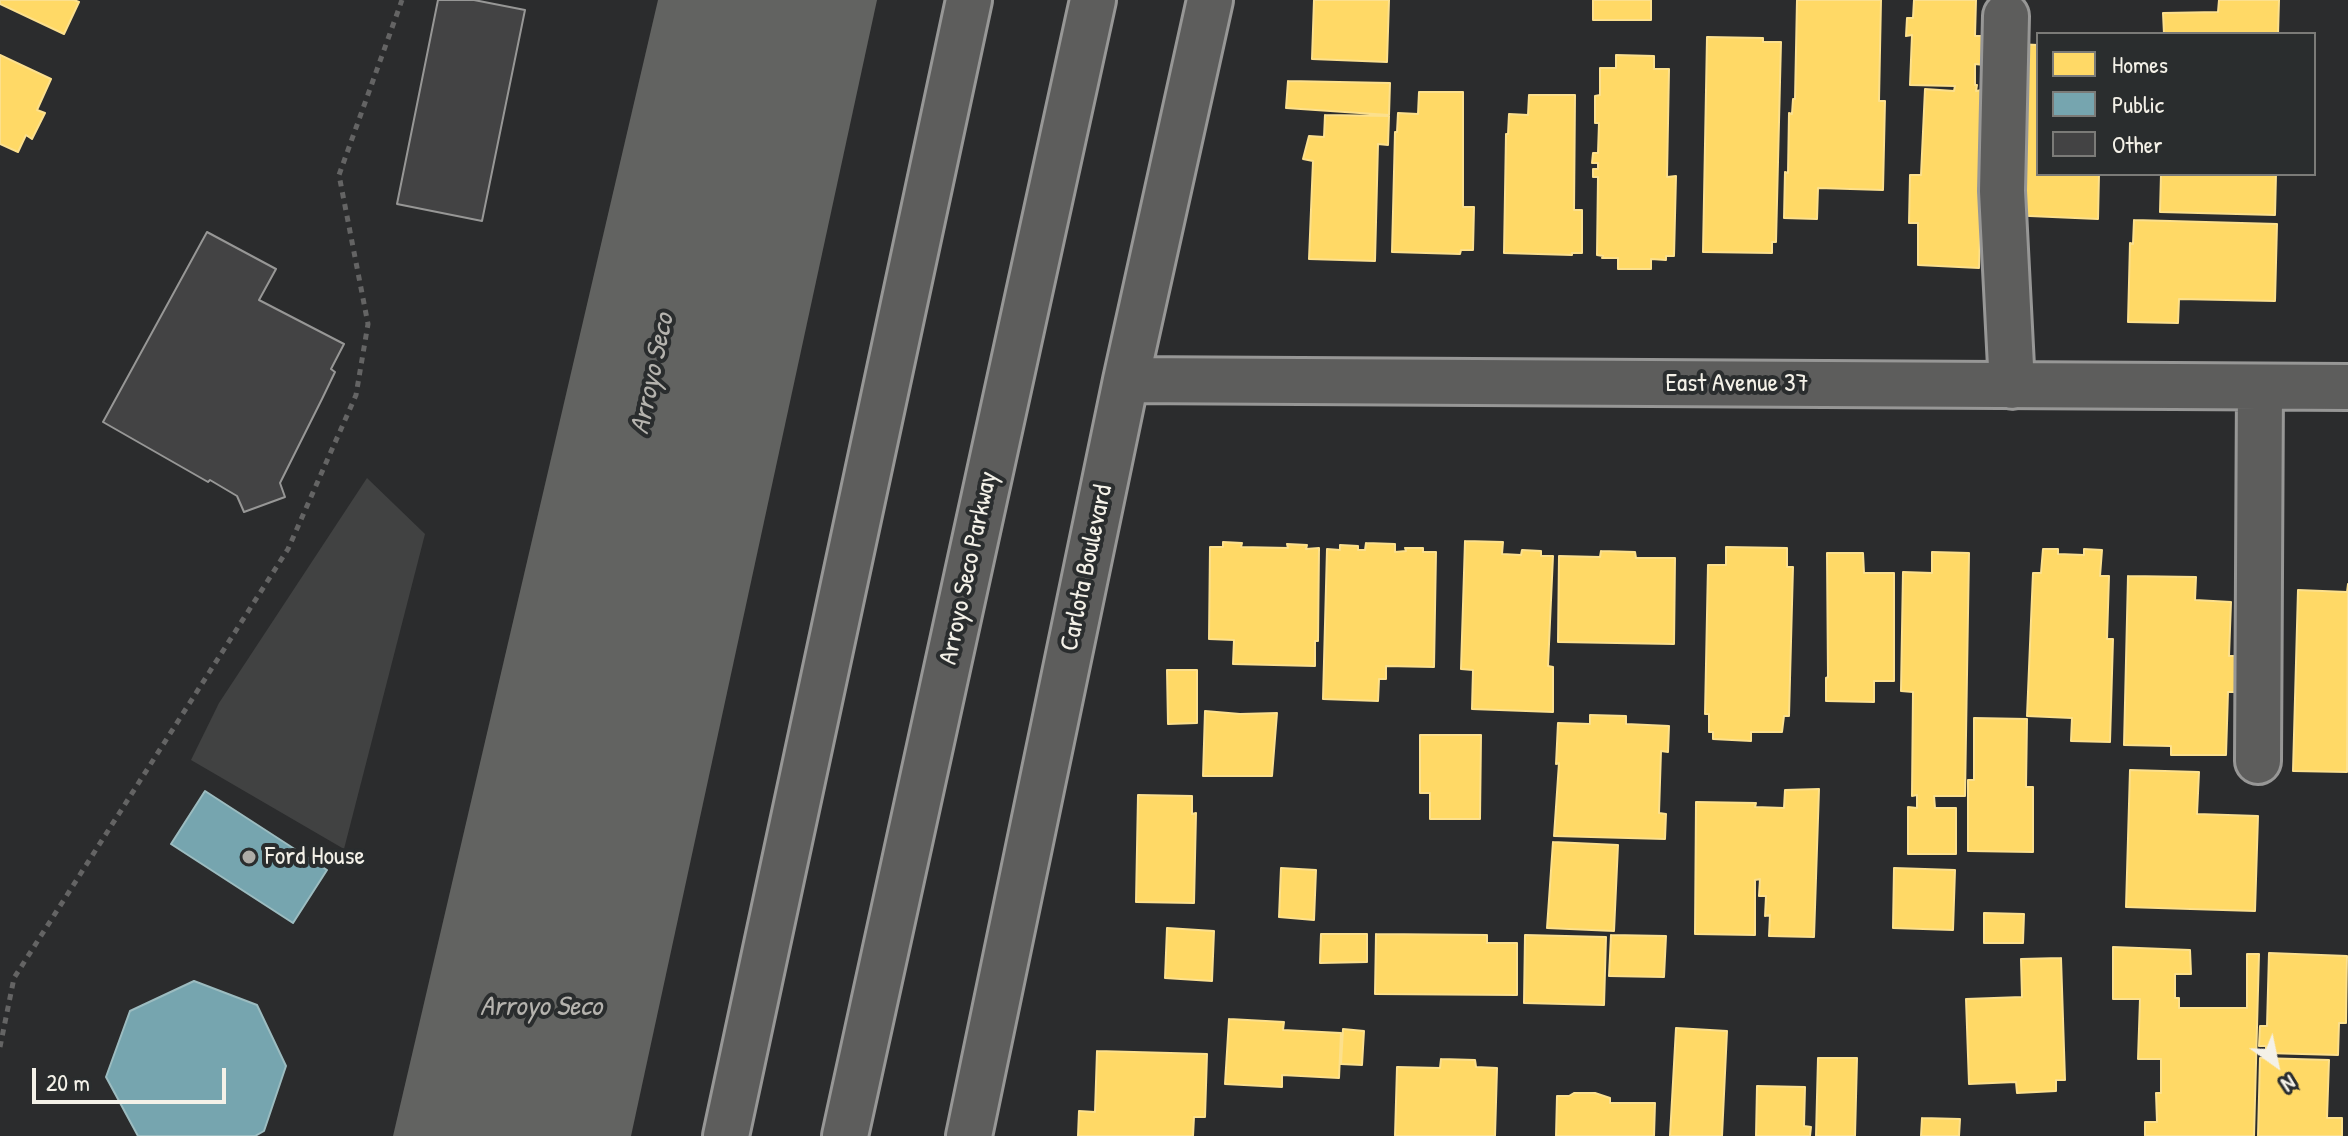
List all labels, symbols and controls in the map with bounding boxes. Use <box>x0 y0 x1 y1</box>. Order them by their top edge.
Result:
legend <box>2036 32 2316 176</box>
text: Homes <box>2112 48 2168 80</box>
text: Public <box>2112 88 2164 120</box>
text: Other <box>2112 128 2162 160</box>
water label: Arroyo Seco <box>624 311 682 437</box>
street label: East Avenue 37 <box>1665 368 1809 400</box>
street label: Arroyo Seco Parkway <box>933 469 1005 667</box>
street label: Carlota Boulevard <box>1054 482 1120 654</box>
place label: Ford House <box>265 841 365 873</box>
marker: Ford House <box>240 848 258 866</box>
water label: Arroyo Seco <box>480 991 602 1025</box>
north arrow <box>2236 1024 2316 1104</box>
scale bar <box>36 1052 230 1102</box>
text: 20 m <box>46 1066 90 1098</box>
text: N <box>2276 1068 2302 1100</box>

